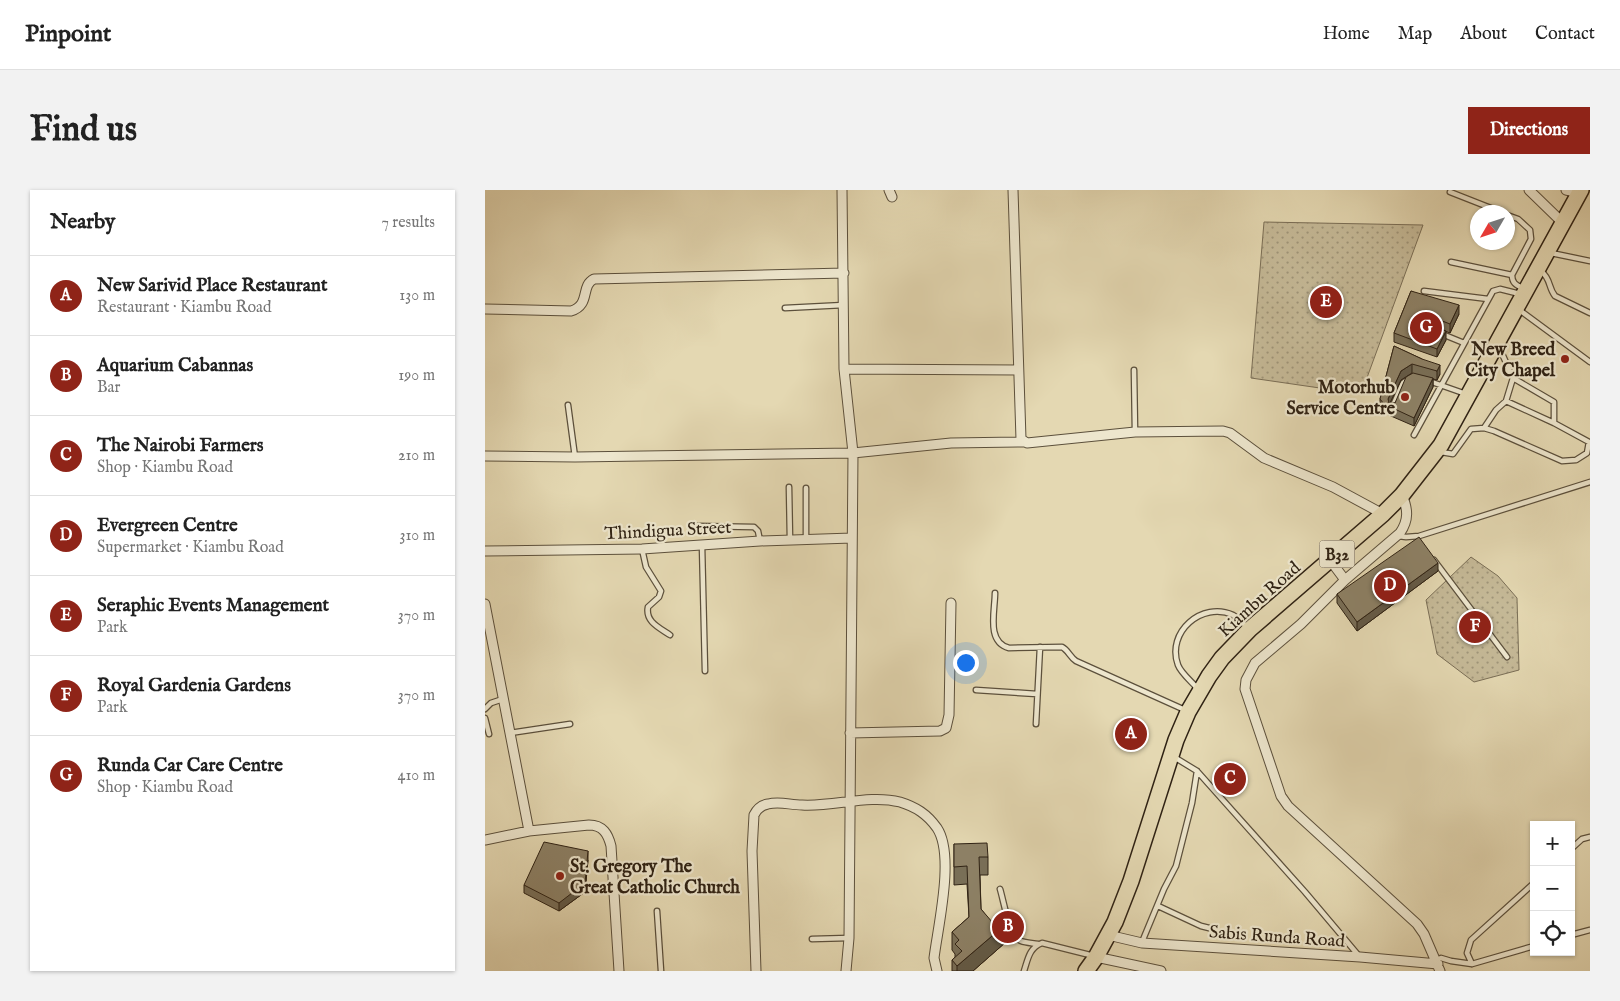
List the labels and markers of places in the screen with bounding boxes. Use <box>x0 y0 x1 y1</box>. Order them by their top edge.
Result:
pin: E <box>1310 283 1342 321</box>
pin: G <box>1410 309 1442 347</box>
place label: New Breed City Chapel <box>1465 339 1556 383</box>
marker: New Breed City Chapel <box>1559 353 1571 365</box>
place label: Motorhub Service Centre <box>1287 377 1396 421</box>
marker: Motorhub Service Centre <box>1399 391 1411 403</box>
pin: D <box>1374 567 1406 605</box>
pin: F <box>1459 608 1491 646</box>
pin: A <box>1115 715 1147 753</box>
pin: C <box>1214 760 1246 798</box>
place label: St. Gregory The Great Catholic Church <box>570 856 740 900</box>
marker: St. Gregory The Great Catholic Church <box>554 870 566 882</box>
pin: B <box>992 908 1024 946</box>

